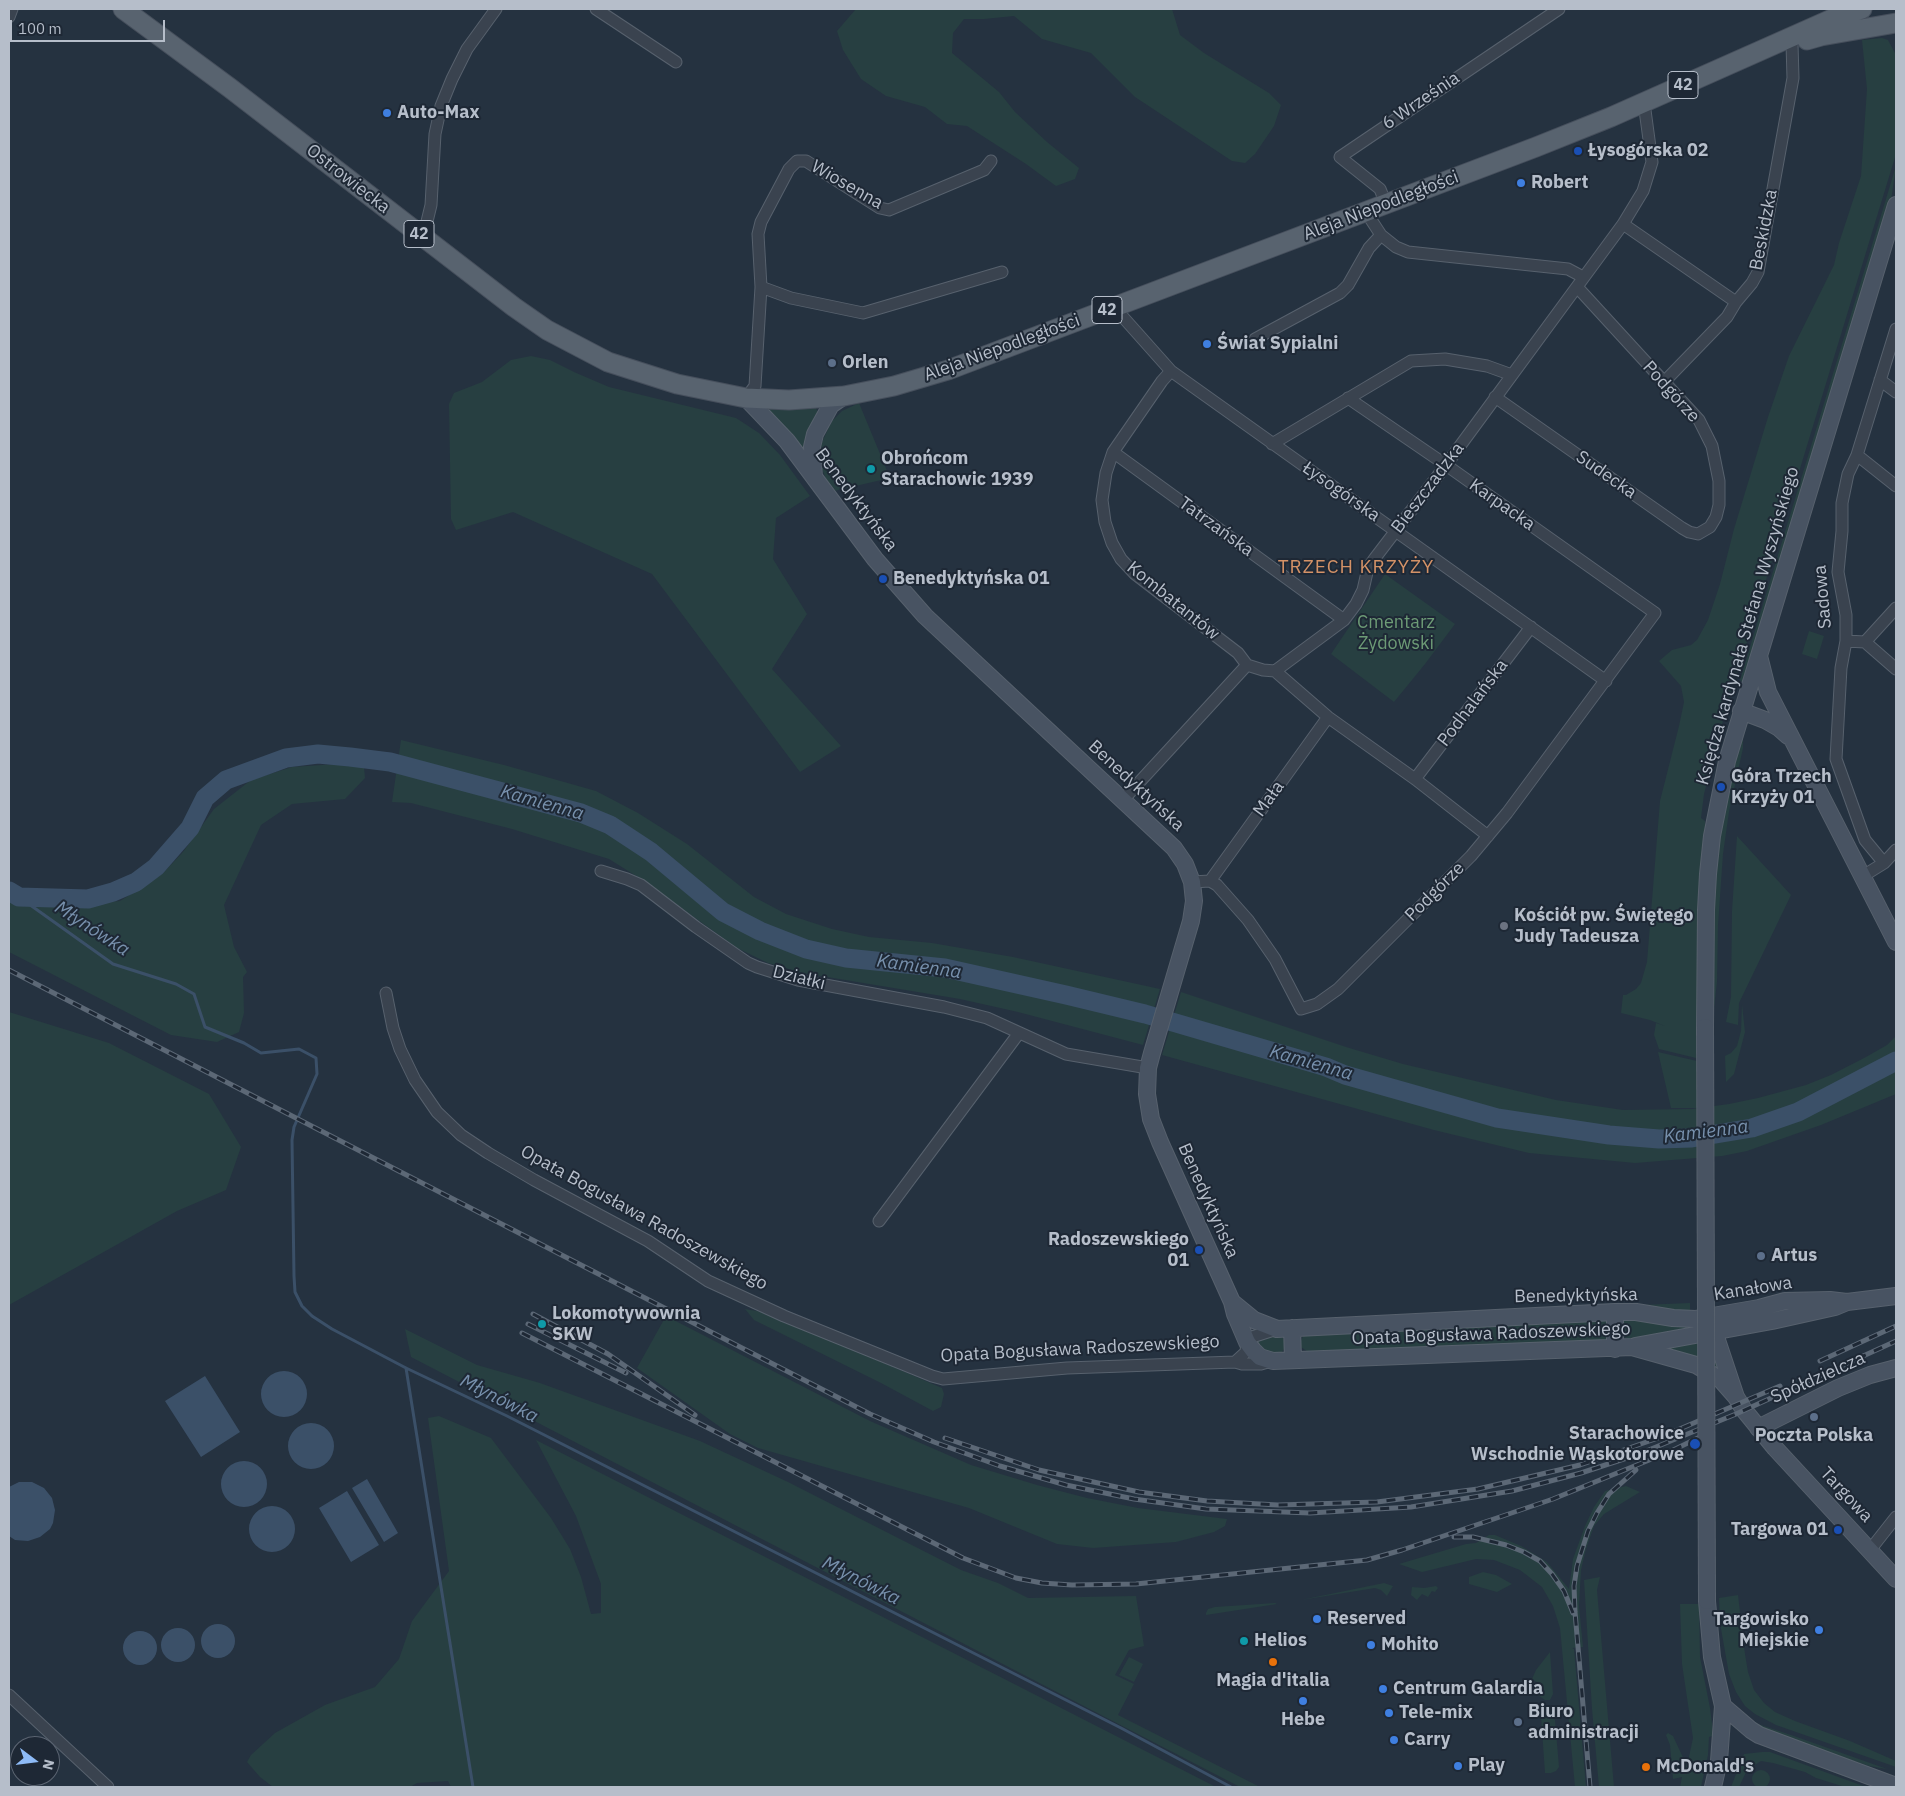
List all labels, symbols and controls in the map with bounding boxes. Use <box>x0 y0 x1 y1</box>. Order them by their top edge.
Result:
scale bar <box>12 10 168 42</box>
text: 100 m <box>18 19 62 38</box>
street label: 6 Września <box>1378 67 1464 135</box>
road number: 42 <box>1668 72 1698 98</box>
place label: Auto-Max <box>397 102 480 124</box>
marker: Auto-Max <box>381 107 393 119</box>
street label: Ostrowiecka <box>302 140 394 218</box>
place label: Łysogórska 02 <box>1588 140 1709 162</box>
marker: Łysogórska 02 <box>1572 145 1584 157</box>
street label: Wiosenna <box>807 156 887 214</box>
street label: Aleja Niepodległości <box>1300 166 1462 246</box>
place label: Robert <box>1531 172 1588 194</box>
marker: Robert <box>1515 177 1527 189</box>
street label: Beskidzka <box>1746 188 1782 272</box>
road number: 42 <box>404 220 434 248</box>
road number: 42 <box>1092 296 1122 324</box>
street label: Aleja Niepodległości <box>921 310 1083 386</box>
place label: Świat Sypialni <box>1217 333 1338 355</box>
marker: Świat Sypialni <box>1201 338 1213 350</box>
place label: Orlen <box>842 352 888 374</box>
marker: Orlen <box>826 357 838 369</box>
street label: Podgórze <box>1638 357 1704 427</box>
street label: Bieszczadzka <box>1387 438 1469 538</box>
street label: Benedyktyńska <box>810 444 902 556</box>
street label: Sudecka <box>1572 446 1640 504</box>
place label: Obrońcom Starachowic 1939 <box>881 448 1034 490</box>
street label: Łysogórska <box>1298 457 1384 527</box>
marker: Obrońcom Starachowic 1939 <box>865 463 877 475</box>
street label: Księdza kardynała Stefana Wyszyńskiego <box>1692 464 1804 788</box>
street label: Karpacka <box>1465 475 1539 535</box>
street label: Tatrzańska <box>1174 493 1258 561</box>
street label: Kombatantów <box>1122 557 1224 645</box>
district label: TRZECH KRZYŻY <box>1276 557 1436 579</box>
street label: Sadowa <box>1809 564 1837 630</box>
place label: Benedyktyńska 01 <box>893 568 1050 590</box>
marker: Benedyktyńska 01 <box>877 573 889 585</box>
park label: Cmentarz Żydowski <box>1357 612 1435 654</box>
street label: Podhalańska <box>1433 655 1513 751</box>
street label: Benedyktyńska <box>1083 736 1189 836</box>
place label: Góra Trzech Krzyży 01 <box>1731 766 1832 809</box>
street label: Mała <box>1249 777 1289 821</box>
water label: Kamienna <box>498 780 586 826</box>
marker: Góra Trzech Krzyży 01 <box>1715 781 1727 793</box>
street label: Podgórze <box>1401 858 1469 926</box>
water label: Młynówka <box>50 896 134 962</box>
place label: Kościół pw. Świętego Judy Tadeusza <box>1514 905 1693 948</box>
marker: Kościół pw. Świętego Judy Tadeusza <box>1498 920 1510 932</box>
water label: Kamienna <box>875 950 963 984</box>
street label: Działki <box>770 961 828 995</box>
water label: Kamienna <box>1267 1040 1355 1086</box>
water label: Kamienna <box>1662 1115 1750 1149</box>
street label: Benedyktyńska <box>1173 1140 1243 1262</box>
street label: Opata Bogusława Radoszewskiego <box>517 1141 771 1295</box>
place label: Radoszewskiego 01 <box>1048 1229 1189 1272</box>
marker: Radoszewskiego 01 <box>1193 1244 1205 1256</box>
place label: Artus <box>1771 1245 1817 1267</box>
marker: Artus <box>1755 1250 1767 1262</box>
street label: Kanałowa <box>1712 1272 1794 1306</box>
street label: Benedyktyńska <box>1514 1284 1638 1308</box>
place label: Lokomotywownia SKW <box>552 1303 700 1346</box>
marker: Lokomotywownia SKW <box>536 1318 548 1330</box>
street label: Opata Bogusława Radoszewskiego <box>1351 1318 1631 1350</box>
street label: Opata Bogusława Radoszewskiego <box>940 1331 1220 1367</box>
street label: Spółdzielcza <box>1767 1348 1869 1408</box>
water label: Młynówka <box>456 1370 542 1428</box>
marker: Poczta Polska <box>1808 1411 1820 1423</box>
place label: Starachowice Wschodnie Wąskotorowe <box>1471 1423 1684 1466</box>
place label: Poczta Polska <box>1755 1425 1873 1447</box>
marker: Starachowice Wschodnie Wąskotorowe <box>1688 1437 1702 1451</box>
street label: Targowa <box>1815 1463 1877 1527</box>
place label: Targowa 01 <box>1731 1519 1828 1541</box>
marker: Targowa 01 <box>1832 1524 1844 1536</box>
water label: Młynówka <box>818 1552 904 1610</box>
place label: Reserved <box>1327 1608 1406 1630</box>
place label: Targowisko Miejskie <box>1713 1609 1809 1652</box>
marker: Reserved <box>1311 1613 1323 1625</box>
marker: Targowisko Miejskie <box>1813 1624 1825 1636</box>
place label: Helios <box>1254 1630 1307 1652</box>
place label: Mohito <box>1381 1634 1439 1656</box>
marker: Helios <box>1238 1635 1250 1647</box>
marker: Mohito <box>1365 1639 1377 1651</box>
marker: Magia d'italia <box>1267 1656 1279 1668</box>
place label: Magia d'italia <box>1216 1670 1330 1692</box>
place label: Centrum Galardia <box>1393 1678 1543 1700</box>
marker: Centrum Galardia <box>1377 1683 1389 1695</box>
marker: Hebe <box>1297 1695 1309 1707</box>
place label: Biuro administracji <box>1528 1701 1639 1744</box>
place label: Tele-mix <box>1399 1702 1473 1724</box>
marker: Tele-mix <box>1383 1707 1395 1719</box>
place label: Hebe <box>1281 1709 1325 1731</box>
marker: Biuro administracji <box>1512 1716 1524 1728</box>
place label: Carry <box>1404 1729 1450 1751</box>
marker: Carry <box>1388 1734 1400 1746</box>
north arrow <box>10 1736 60 1786</box>
place label: Play <box>1468 1755 1505 1777</box>
place label: McDonald's <box>1656 1756 1754 1778</box>
text: N <box>39 1757 59 1772</box>
marker: Play <box>1452 1760 1464 1772</box>
marker: McDonald's <box>1640 1761 1652 1773</box>

